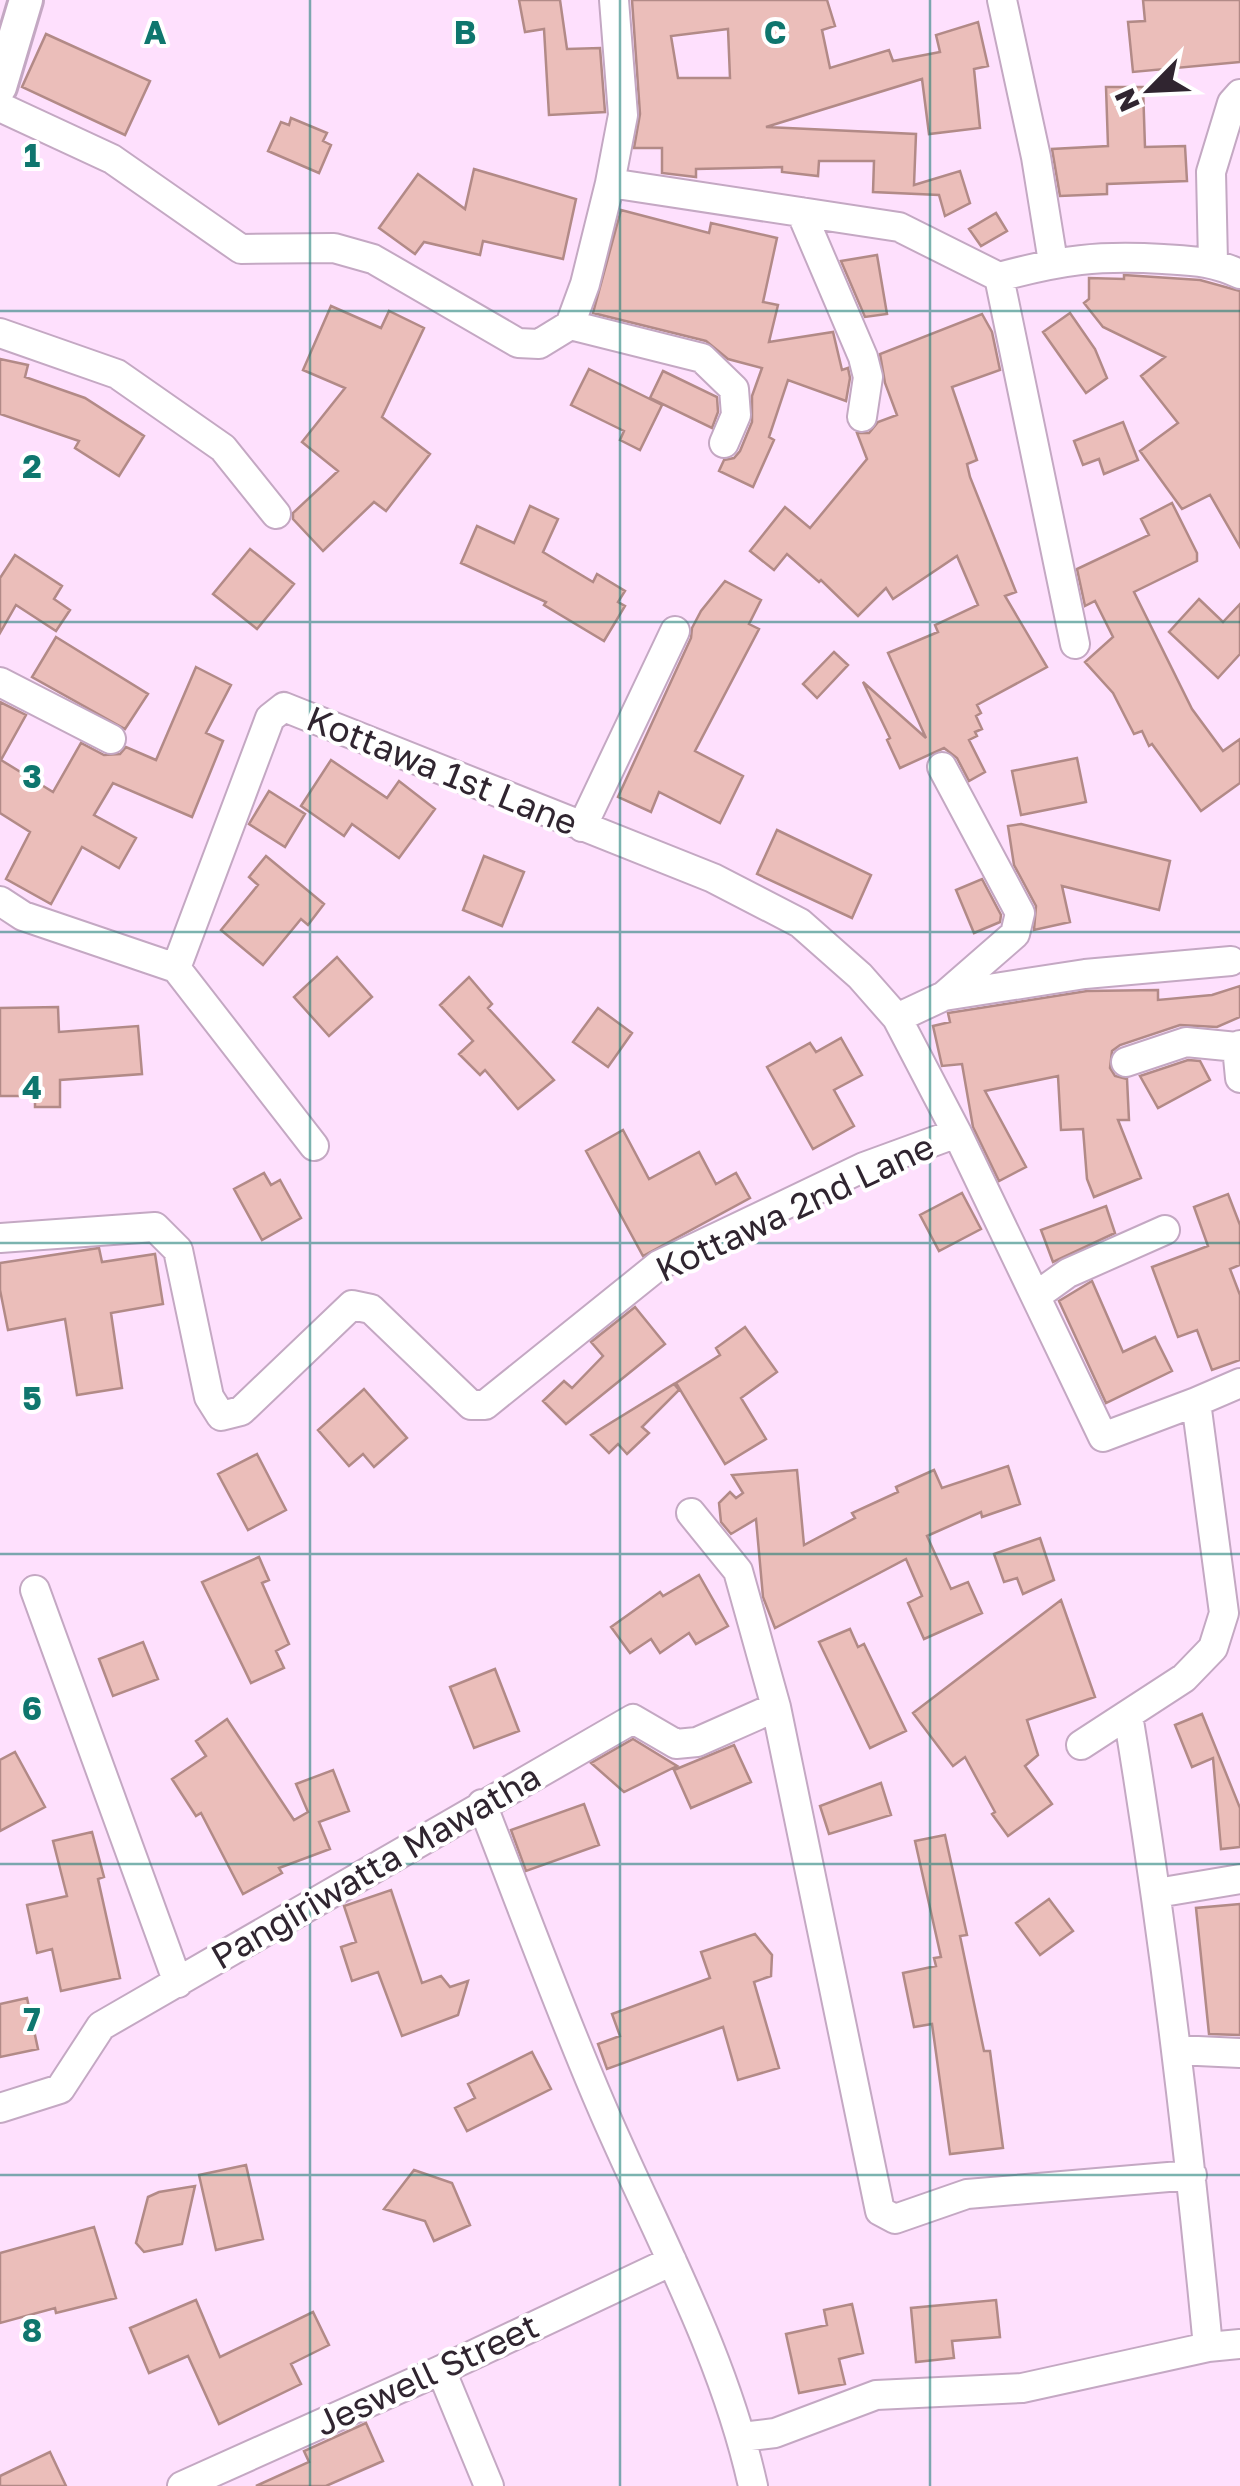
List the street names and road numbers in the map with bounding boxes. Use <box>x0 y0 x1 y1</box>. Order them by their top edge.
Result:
street label: Kottawa 1st Lane <box>301 697 584 843</box>
street label: Kottawa 2nd Lane <box>649 1124 940 1290</box>
street label: Pangiriwatta Mawatha <box>203 1755 548 1978</box>
street label: Jeswell Street <box>308 2304 545 2444</box>

